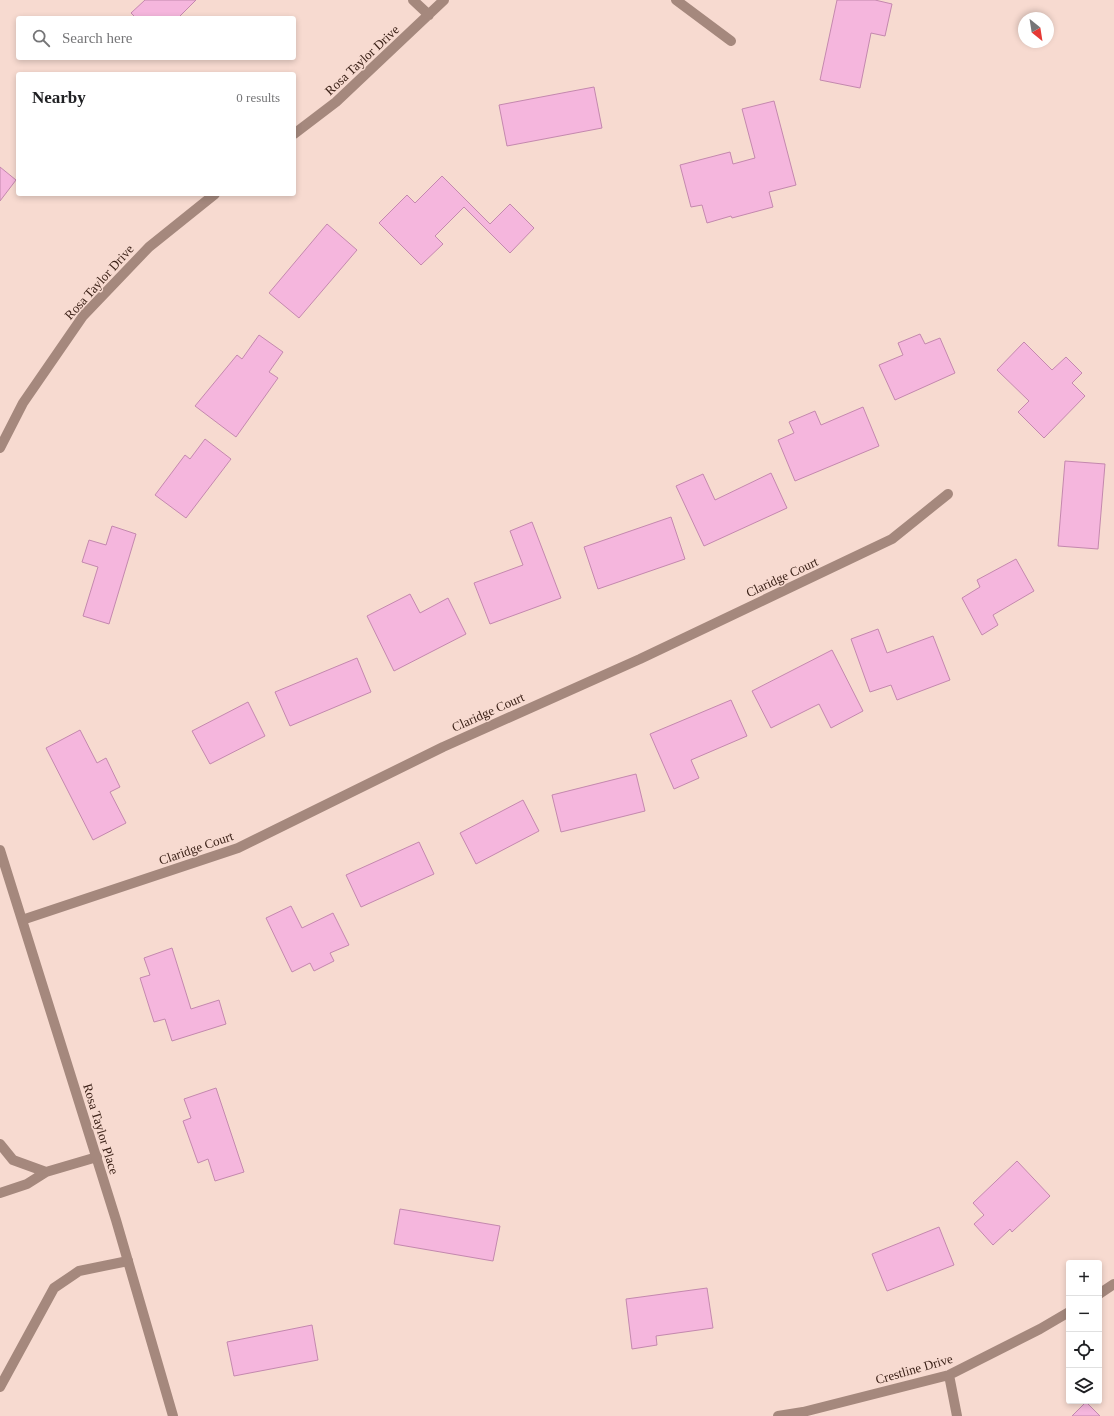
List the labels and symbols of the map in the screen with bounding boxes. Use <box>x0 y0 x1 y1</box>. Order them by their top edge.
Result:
north arrow <box>1018 12 1054 48</box>
street label: Rosa Taylor Drive <box>322 22 402 98</box>
street label: Rosa Taylor Drive <box>61 241 137 323</box>
street label: Claridge Court <box>744 554 821 600</box>
street label: Claridge Court <box>449 689 527 735</box>
street label: Claridge Court <box>157 828 235 868</box>
street label: Rosa Taylor Place <box>80 1082 122 1176</box>
street label: Crestline Drive <box>874 1351 955 1387</box>

